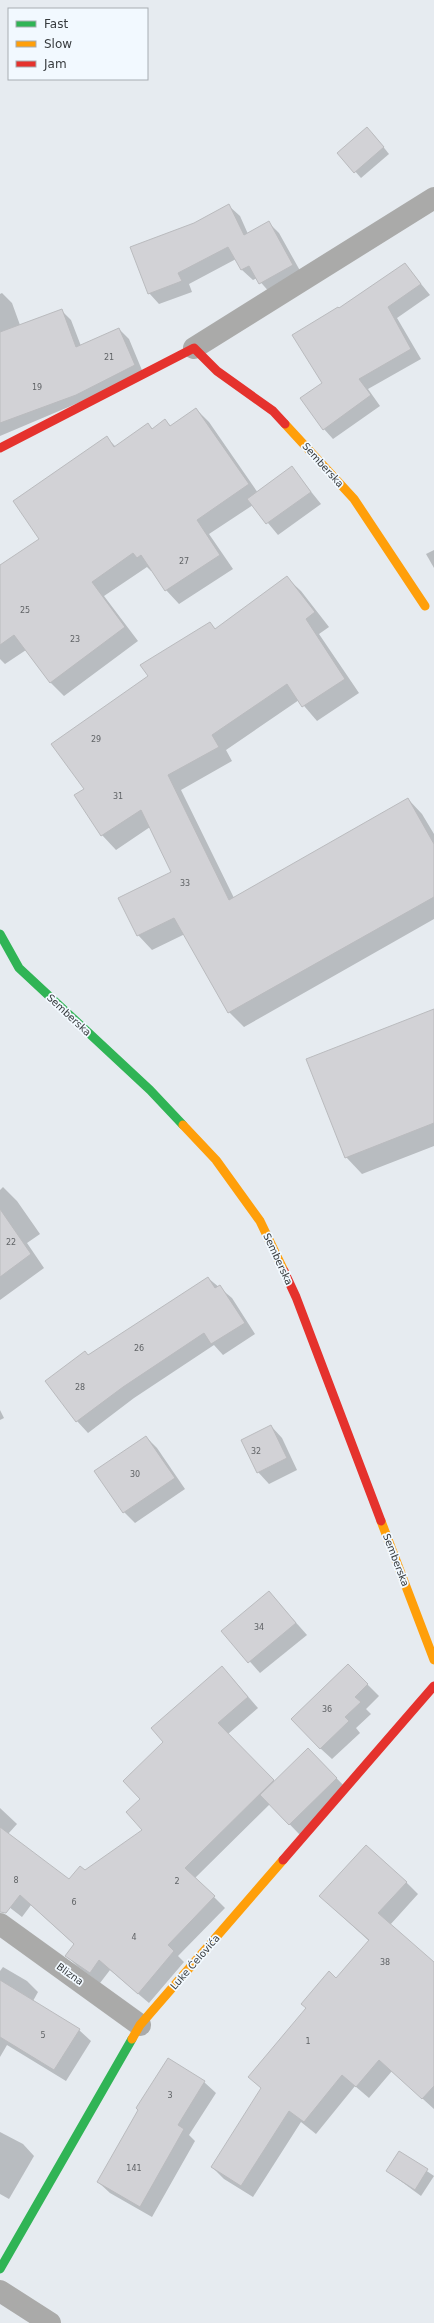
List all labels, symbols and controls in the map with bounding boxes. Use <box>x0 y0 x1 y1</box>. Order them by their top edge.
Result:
legend <box>8 8 148 80</box>
text: Fast <box>44 17 68 31</box>
text: Slow <box>44 37 72 51</box>
text: Jam <box>43 57 67 71</box>
house number: 21 <box>104 353 114 362</box>
house number: 19 <box>32 383 42 392</box>
street label: Semberska <box>300 441 346 489</box>
house number: 27 <box>179 557 189 566</box>
house number: 25 <box>20 606 30 615</box>
house number: 23 <box>70 635 80 644</box>
house number: 29 <box>91 735 101 744</box>
house number: 31 <box>113 792 123 801</box>
house number: 33 <box>180 879 190 888</box>
street label: Semberska <box>45 992 93 1038</box>
street label: Semberska <box>261 1231 295 1287</box>
house number: 22 <box>6 1238 16 1247</box>
house number: 26 <box>134 1344 144 1353</box>
house number: 28 <box>75 1383 85 1392</box>
house number: 32 <box>251 1447 261 1456</box>
house number: 30 <box>130 1470 140 1479</box>
street label: Semberska <box>381 1532 411 1588</box>
house number: 34 <box>254 1623 264 1632</box>
house number: 36 <box>322 1705 332 1714</box>
house number: 8 <box>13 1876 19 1885</box>
house number: 2 <box>174 1877 180 1886</box>
house number: 6 <box>71 1898 77 1907</box>
street label: Luke Ćelovića <box>168 1932 222 1992</box>
house number: 4 <box>131 1933 137 1942</box>
house number: 38 <box>380 1958 390 1967</box>
street label: Blizna <box>55 1961 85 1987</box>
house number: 5 <box>40 2031 46 2040</box>
house number: 1 <box>305 2037 311 2046</box>
house number: 3 <box>167 2091 173 2100</box>
house number: 141 <box>126 2164 142 2173</box>

